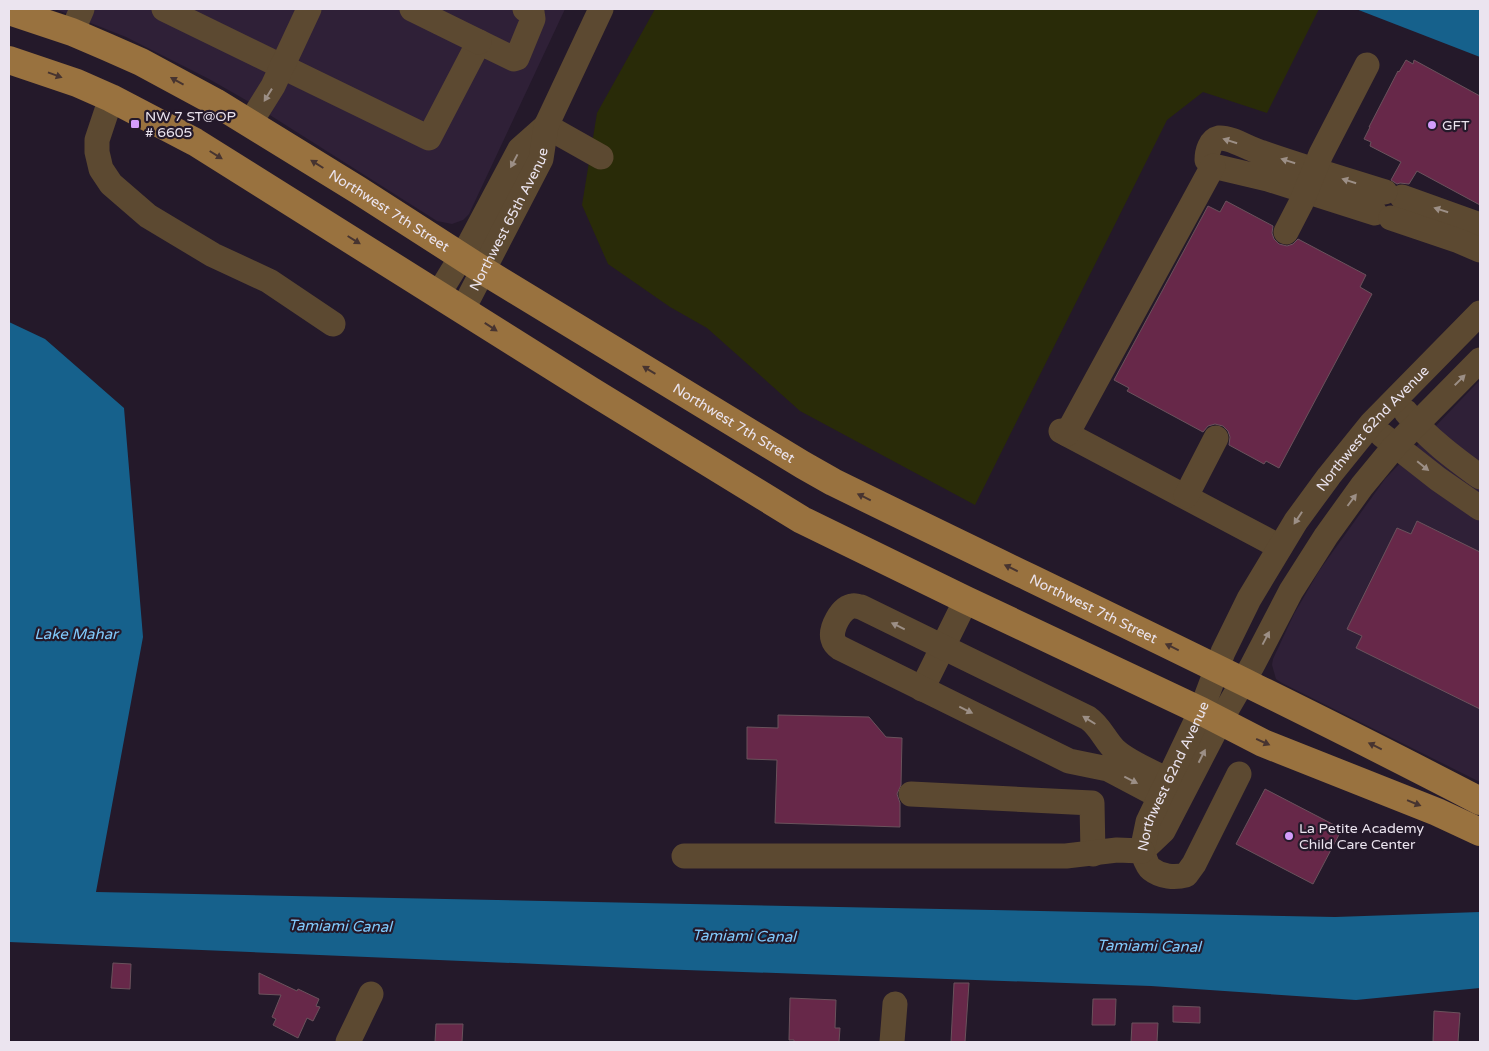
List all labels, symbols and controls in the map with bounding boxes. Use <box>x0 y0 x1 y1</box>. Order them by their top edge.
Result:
one-way arrow <box>48 71 63 79</box>
one-way arrow <box>170 77 184 85</box>
one-way arrow <box>263 88 272 101</box>
place label: NW 7 ST@OP # 6605 <box>145 108 236 141</box>
place label: GFT <box>1442 117 1470 134</box>
marker: NW 7 ST@OP # 6605 <box>129 118 141 130</box>
marker: GFT <box>1426 119 1438 131</box>
one-way arrow <box>1222 137 1237 145</box>
street label: Northwest 65th Avenue <box>466 147 552 294</box>
one-way arrow <box>209 150 222 160</box>
one-way arrow <box>509 155 518 168</box>
one-way arrow <box>1280 157 1295 165</box>
one-way arrow <box>310 159 323 169</box>
street label: Northwest 7th Street <box>326 166 453 256</box>
one-way arrow <box>1342 176 1357 184</box>
one-way arrow <box>1434 206 1449 213</box>
one-way arrow <box>348 236 361 245</box>
one-way arrow <box>485 323 498 332</box>
street label: Northwest 62nd Avenue <box>1313 362 1433 495</box>
one-way arrow <box>643 366 656 375</box>
one-way arrow <box>1454 374 1466 386</box>
street label: Northwest 7th Street <box>670 380 798 467</box>
one-way arrow <box>1416 460 1429 471</box>
one-way arrow <box>857 493 871 501</box>
one-way arrow <box>1346 494 1357 507</box>
one-way arrow <box>1293 512 1303 525</box>
one-way arrow <box>1003 564 1018 572</box>
street label: Northwest 7th Street <box>1027 571 1161 647</box>
one-way arrow <box>891 622 905 630</box>
water label: Lake Mahar <box>34 625 120 643</box>
one-way arrow <box>1262 632 1271 645</box>
one-way arrow <box>1165 643 1180 651</box>
street label: Northwest 62nd Avenue <box>1134 699 1213 853</box>
one-way arrow <box>959 707 973 715</box>
one-way arrow <box>1082 715 1096 724</box>
one-way arrow <box>1256 739 1270 747</box>
one-way arrow <box>1368 742 1382 750</box>
one-way arrow <box>1198 749 1206 763</box>
one-way arrow <box>1124 776 1138 784</box>
one-way arrow <box>1407 799 1421 807</box>
place label: La Petite Academy Child Care Center <box>1299 820 1424 853</box>
marker: La Petite Academy Child Care Center <box>1283 830 1295 842</box>
water label: Tamiami Canal <box>288 916 394 936</box>
water label: Tamiami Canal <box>692 926 798 946</box>
water label: Tamiami Canal <box>1097 936 1203 956</box>

